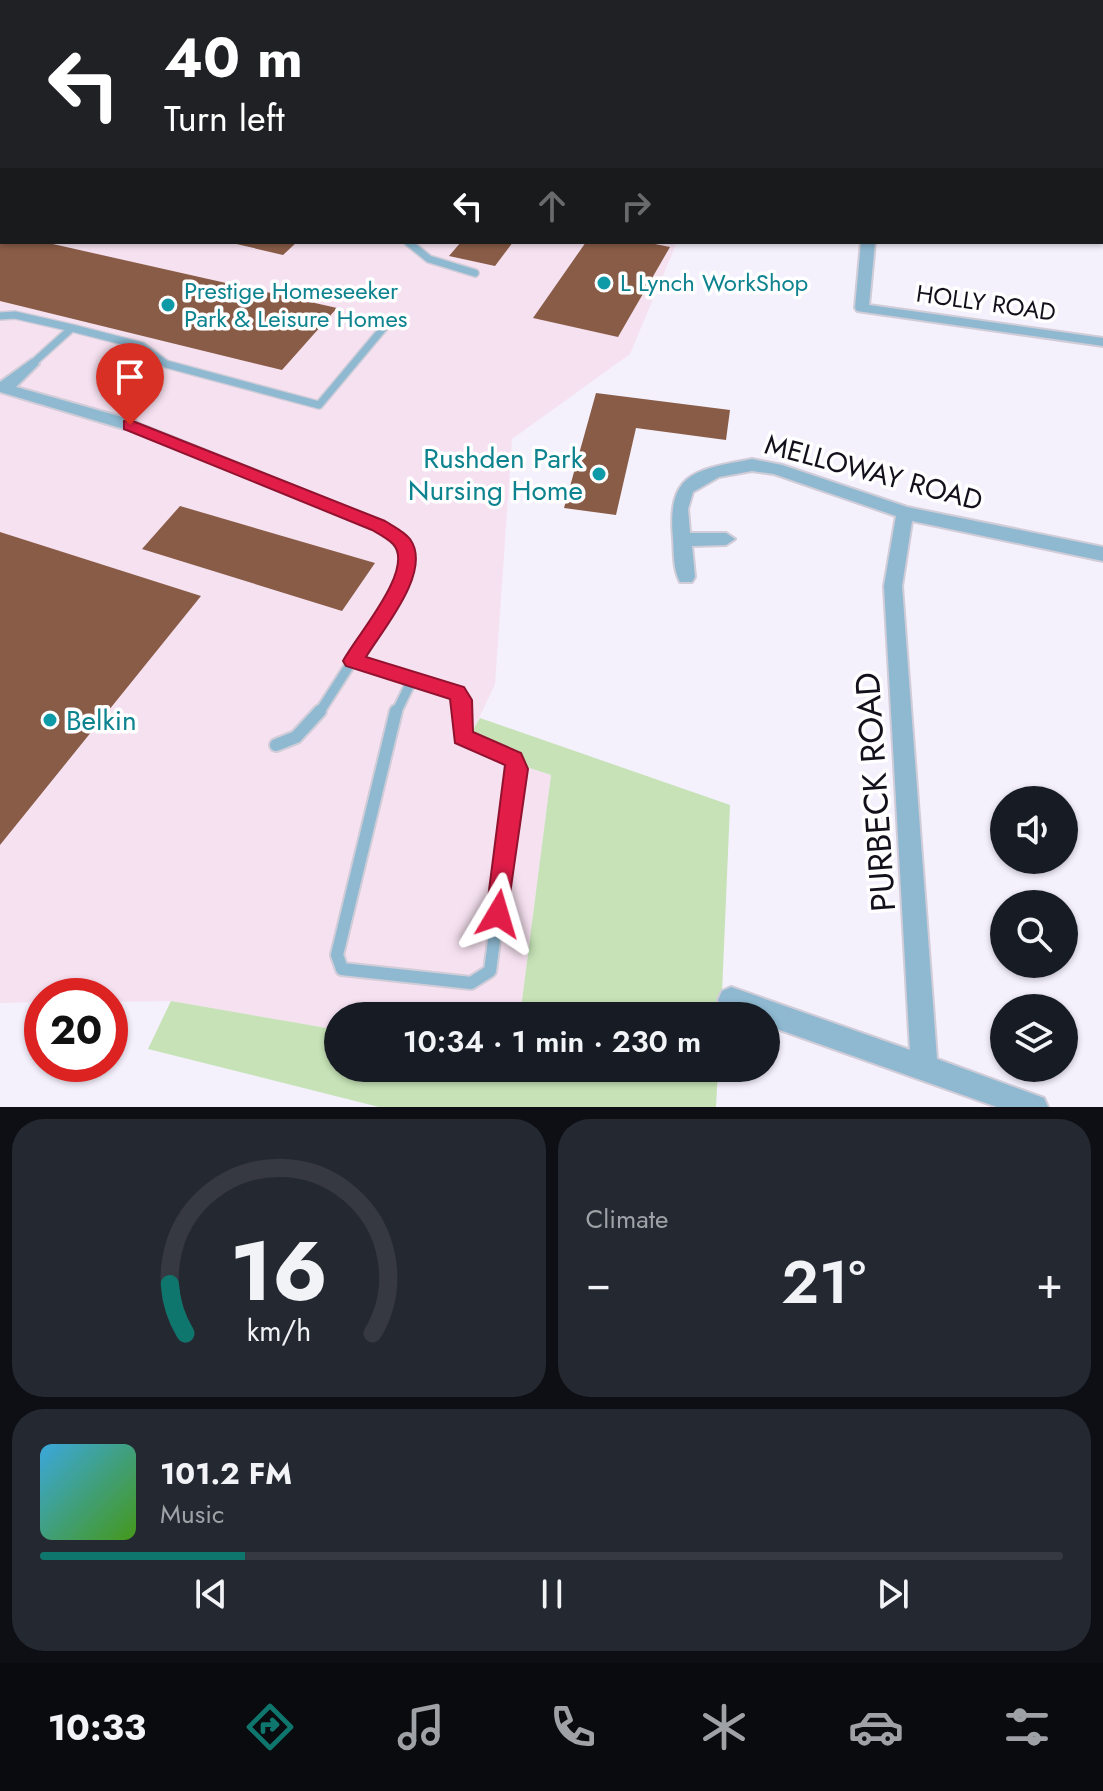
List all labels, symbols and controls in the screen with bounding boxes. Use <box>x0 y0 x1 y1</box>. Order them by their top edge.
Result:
text: 40 m <box>164 17 303 98</box>
icon: left <box>32 32 136 136</box>
text: Turn left <box>164 92 285 144</box>
icon: left <box>446 184 490 228</box>
icon: ahead <box>530 184 574 228</box>
icon: right <box>614 184 658 228</box>
place label: L Lynch WorkShop <box>620 265 808 300</box>
place label: Prestige Homeseeker Park & Leisure Homes <box>184 273 408 336</box>
marker: L Lynch WorkShop <box>595 274 613 292</box>
street label: HOLLY ROAD <box>914 275 1058 330</box>
marker: Prestige Homeseeker Park & Leisure Homes <box>159 296 177 314</box>
pin <box>96 343 164 425</box>
icon: arrive <box>108 355 152 399</box>
street label: MELLOWAY ROAD <box>761 424 987 521</box>
place label: Rushden Park Nursing Home <box>408 438 584 511</box>
marker: Rushden Park Nursing Home <box>590 465 608 483</box>
street label: PURBECK ROAD <box>843 671 908 913</box>
place label: Belkin <box>66 700 137 741</box>
marker: Belkin <box>41 711 59 729</box>
map controls <box>990 786 1078 1082</box>
button: sound <box>990 786 1078 874</box>
position arrow <box>456 872 540 956</box>
button: search <box>990 890 1078 978</box>
speed limit sign: 20 <box>24 978 128 1082</box>
button: layers <box>990 994 1078 1082</box>
text: 10:34 · 1 min · 230 m <box>403 1020 701 1063</box>
text: Climate <box>586 1200 668 1238</box>
text: 16 <box>230 1211 328 1331</box>
text: 21° <box>781 1239 866 1326</box>
text: − <box>586 1251 611 1315</box>
text: + <box>1036 1251 1063 1315</box>
text: km/h <box>246 1310 311 1352</box>
text: 101.2 FM <box>160 1452 292 1495</box>
text: Music <box>160 1495 224 1533</box>
icon: previous <box>189 1572 233 1616</box>
icon: pause <box>530 1572 574 1616</box>
icon: next <box>871 1572 915 1616</box>
icon: directions <box>242 1699 298 1755</box>
icon: music <box>393 1699 449 1755</box>
icon: phone <box>545 1699 601 1755</box>
icon: climate <box>696 1699 752 1755</box>
icon: car <box>848 1699 904 1755</box>
icon: filters <box>999 1699 1055 1755</box>
text: 10:33 <box>48 1701 146 1753</box>

